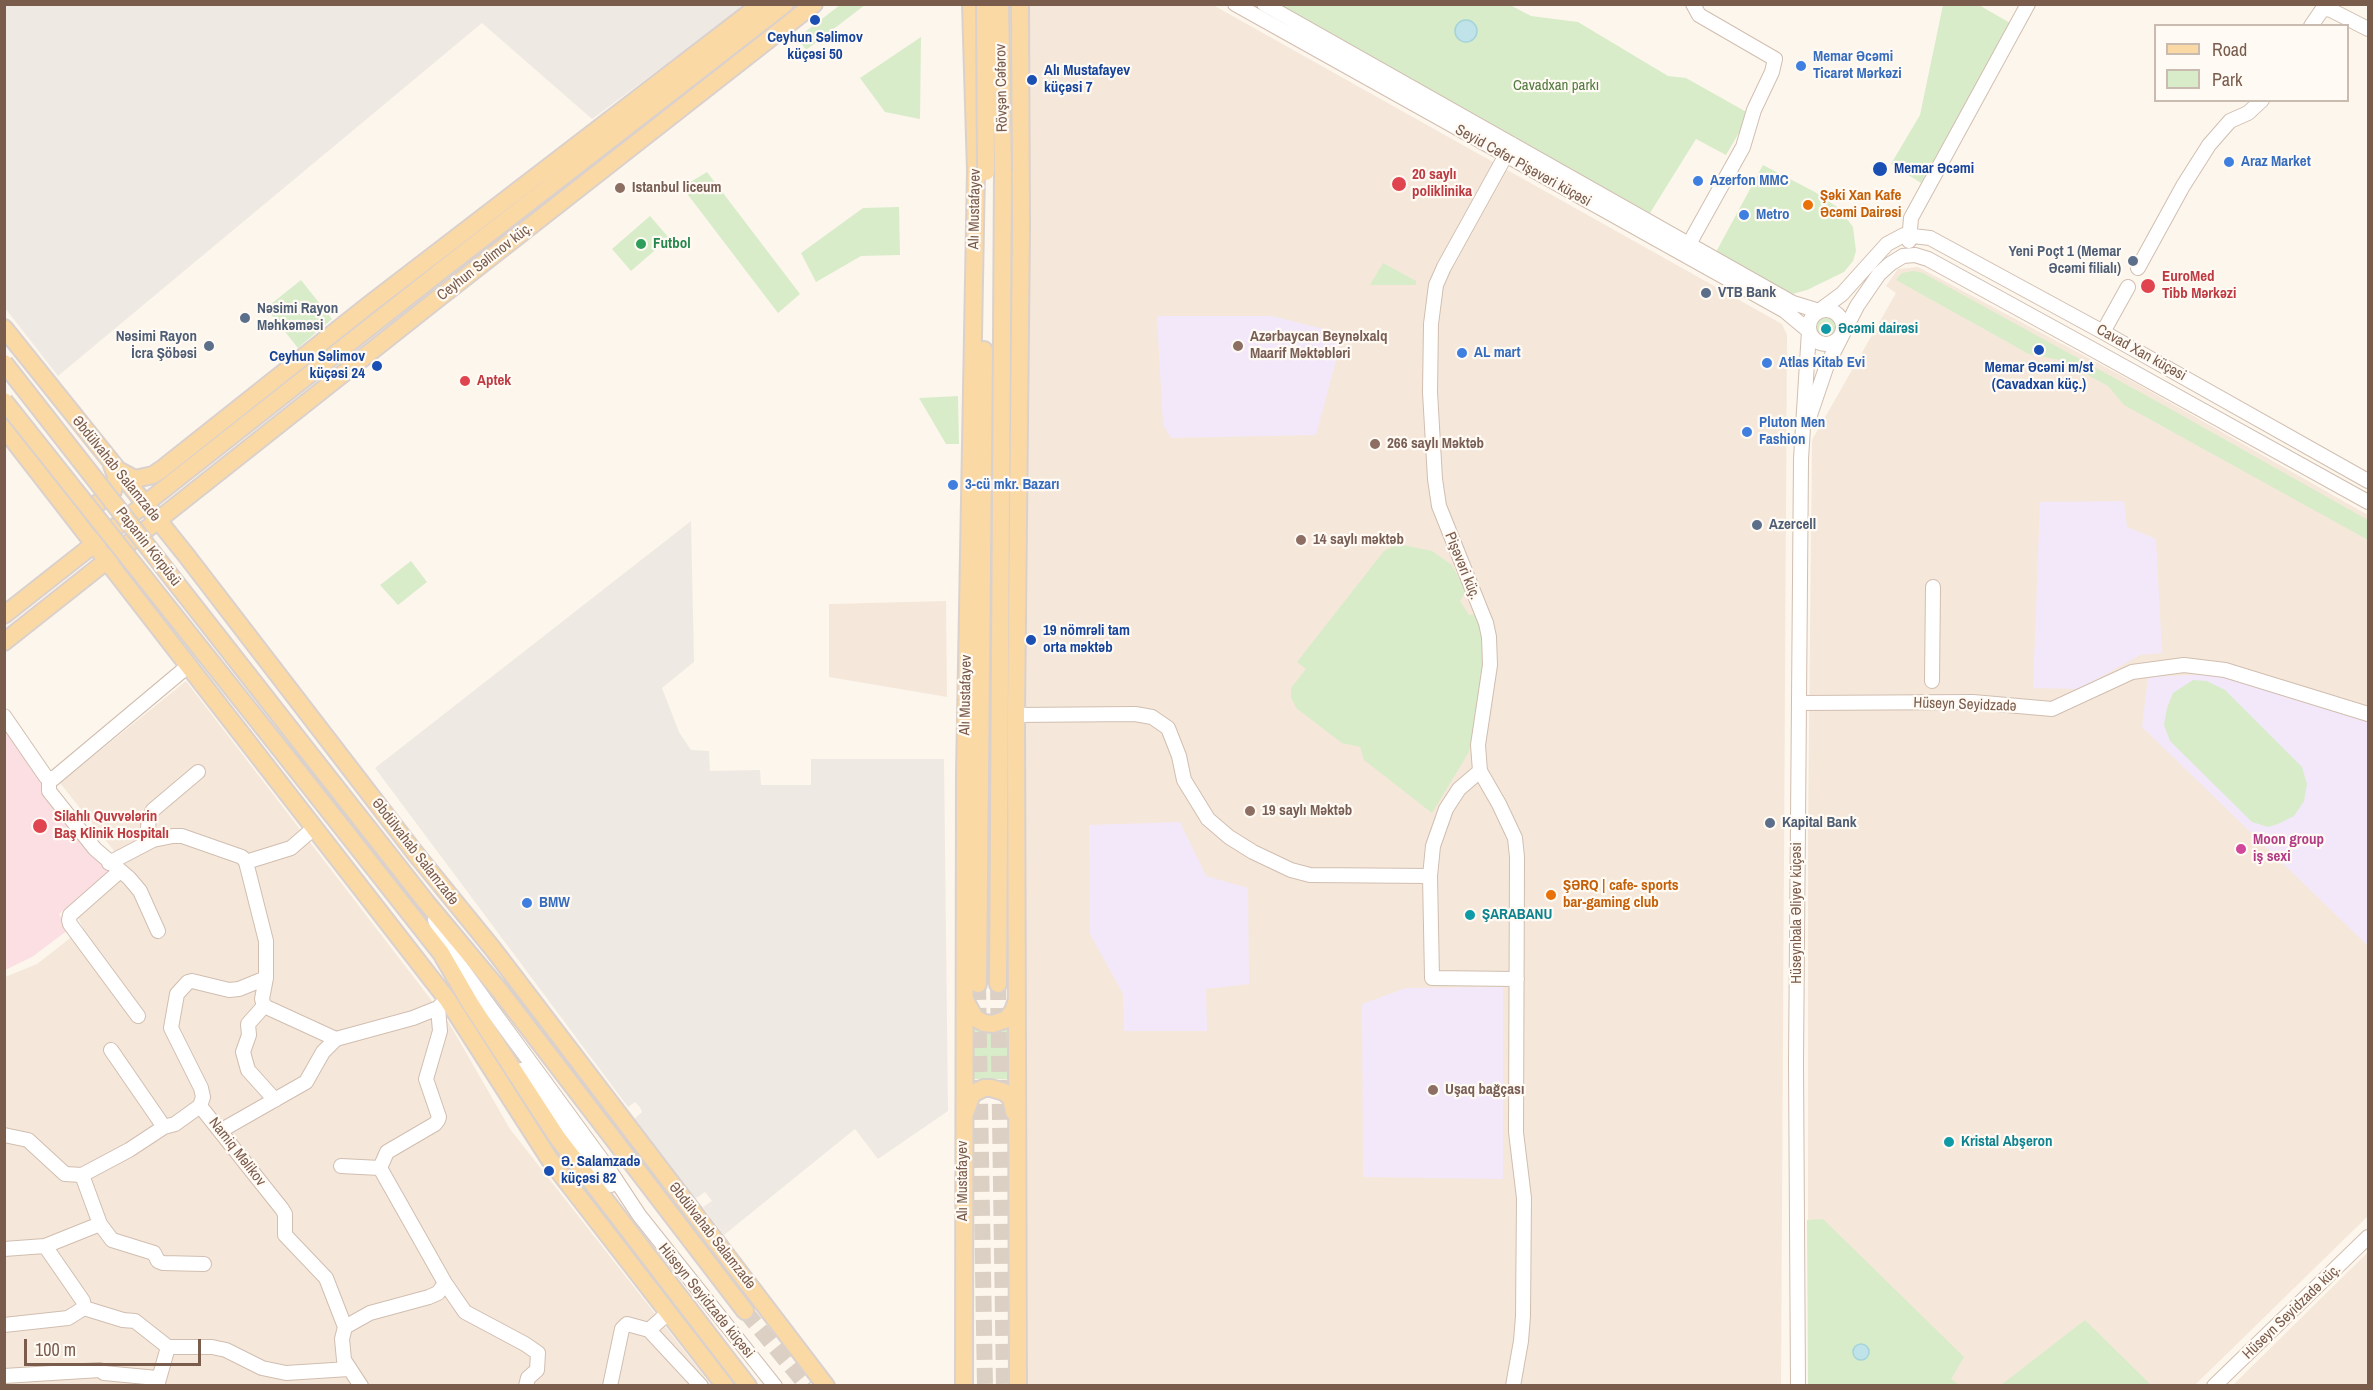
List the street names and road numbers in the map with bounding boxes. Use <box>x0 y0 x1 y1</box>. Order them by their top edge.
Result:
street label: Rövşən Cəfərov <box>992 44 1012 132</box>
street label: Seyid Cəfər Pişəvəri küçəsi <box>1452 121 1594 211</box>
street label: Alı Mustafayev <box>965 169 985 249</box>
street label: Ceyhun Səlimov küç. <box>434 219 536 305</box>
street label: Cavad Xan küçəsi <box>2093 321 2189 385</box>
street label: Əbdülvahab Salamzadə <box>68 413 164 525</box>
street label: Papanin Körpüsü <box>112 504 184 590</box>
street label: Pişəvəri küç. <box>1440 530 1484 602</box>
street label: Alı Mustafayev <box>956 655 976 735</box>
street label: Hüseyn Seyidzadə <box>1913 694 2017 716</box>
street label: Əbdülvahab Salamzadə <box>368 795 462 909</box>
street label: Hüseynbala Əliyev küçəsi <box>1788 842 1806 984</box>
street label: Namiq Məlikov <box>205 1114 269 1190</box>
street label: Alı Mustafayev <box>954 1141 972 1221</box>
street label: Əbdülvahab Salamzadə <box>665 1179 759 1293</box>
street label: Hüseyn Seyidzadə küçəsi <box>654 1240 758 1362</box>
street label: Hüseyn Seyidzadə küç. <box>2239 1261 2345 1363</box>

